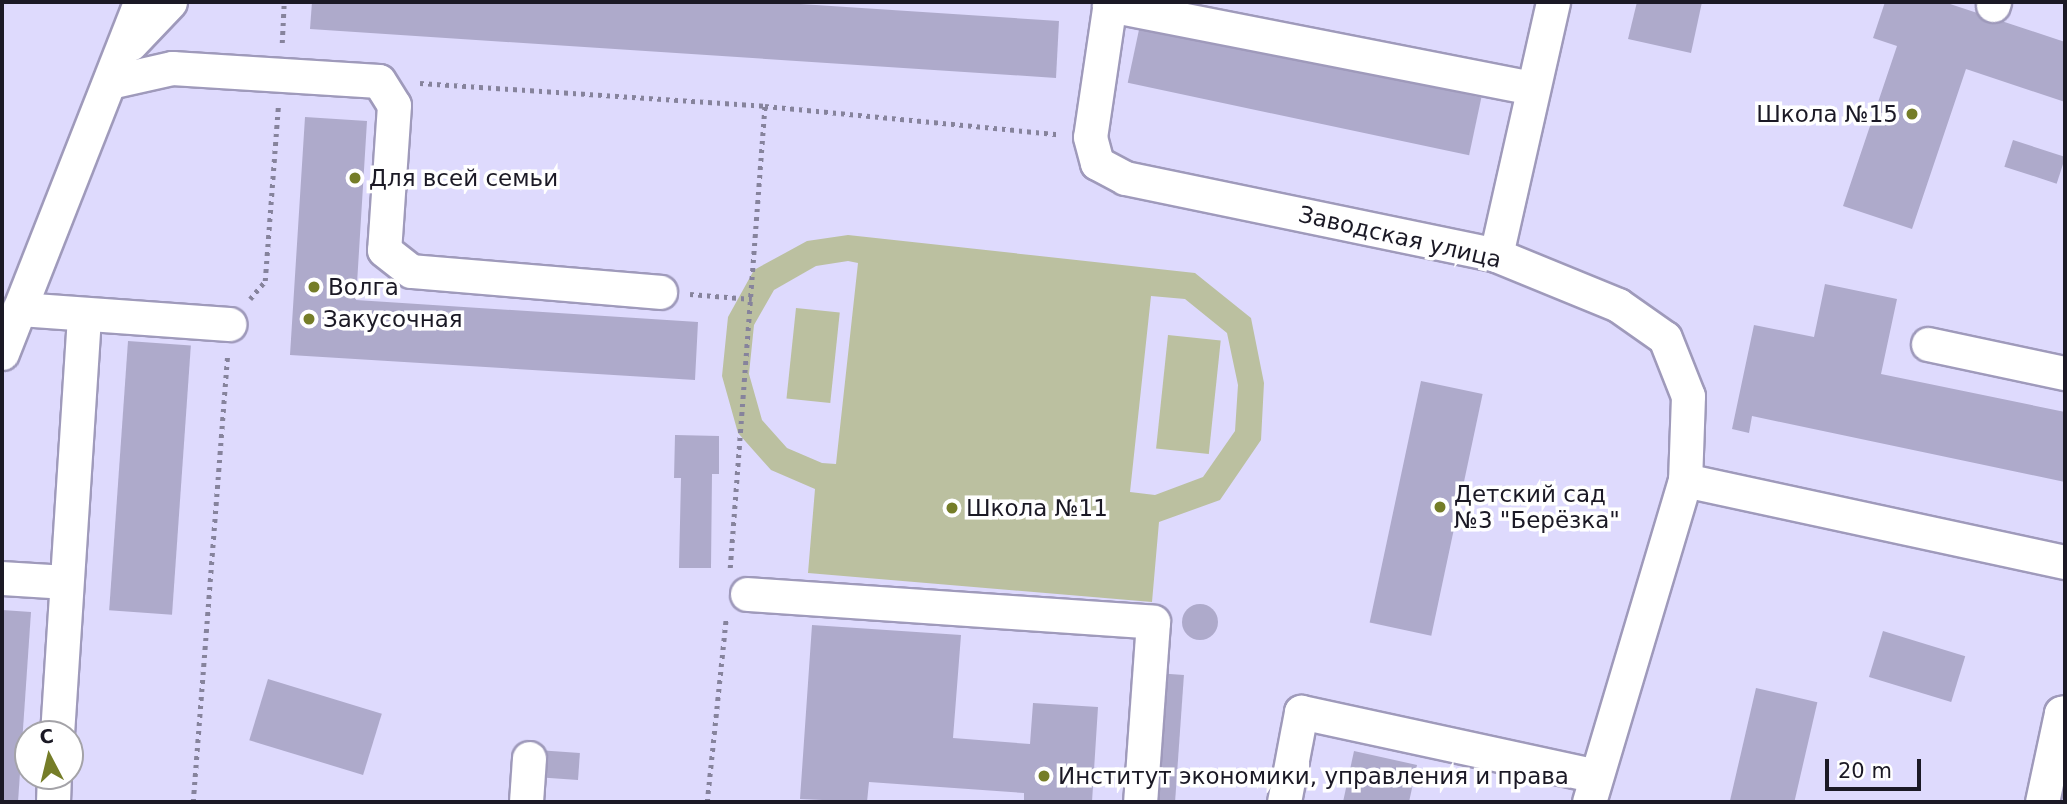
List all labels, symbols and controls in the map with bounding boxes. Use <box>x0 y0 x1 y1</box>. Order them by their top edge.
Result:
place label: Школа №15 <box>1756 100 1898 128</box>
marker: Школа №15 <box>1904 106 1920 122</box>
place label: Для всей семьи <box>369 164 558 192</box>
marker: Для всей семьи <box>347 170 363 186</box>
street label: Заводская улица <box>1296 200 1504 274</box>
place label: Волга <box>328 273 399 301</box>
marker: Волга <box>306 279 322 295</box>
place label: Закусочная <box>323 305 463 333</box>
marker: Закусочная <box>301 311 317 327</box>
place label: Детский сад №3 "Берёзка" <box>1454 480 1620 534</box>
place label: Школа №11 <box>966 494 1108 522</box>
marker: Детский сад №3 "Берёзка" <box>1432 499 1448 515</box>
marker: Школа №11 <box>944 500 960 516</box>
north arrow <box>14 720 84 790</box>
text: С <box>38 724 55 748</box>
scale bar <box>1829 744 1925 788</box>
text: 20 m <box>1838 759 1892 783</box>
place label: Институт экономики, управления и права <box>1058 762 1569 790</box>
marker: Институт экономики, управления и права <box>1036 768 1052 784</box>

